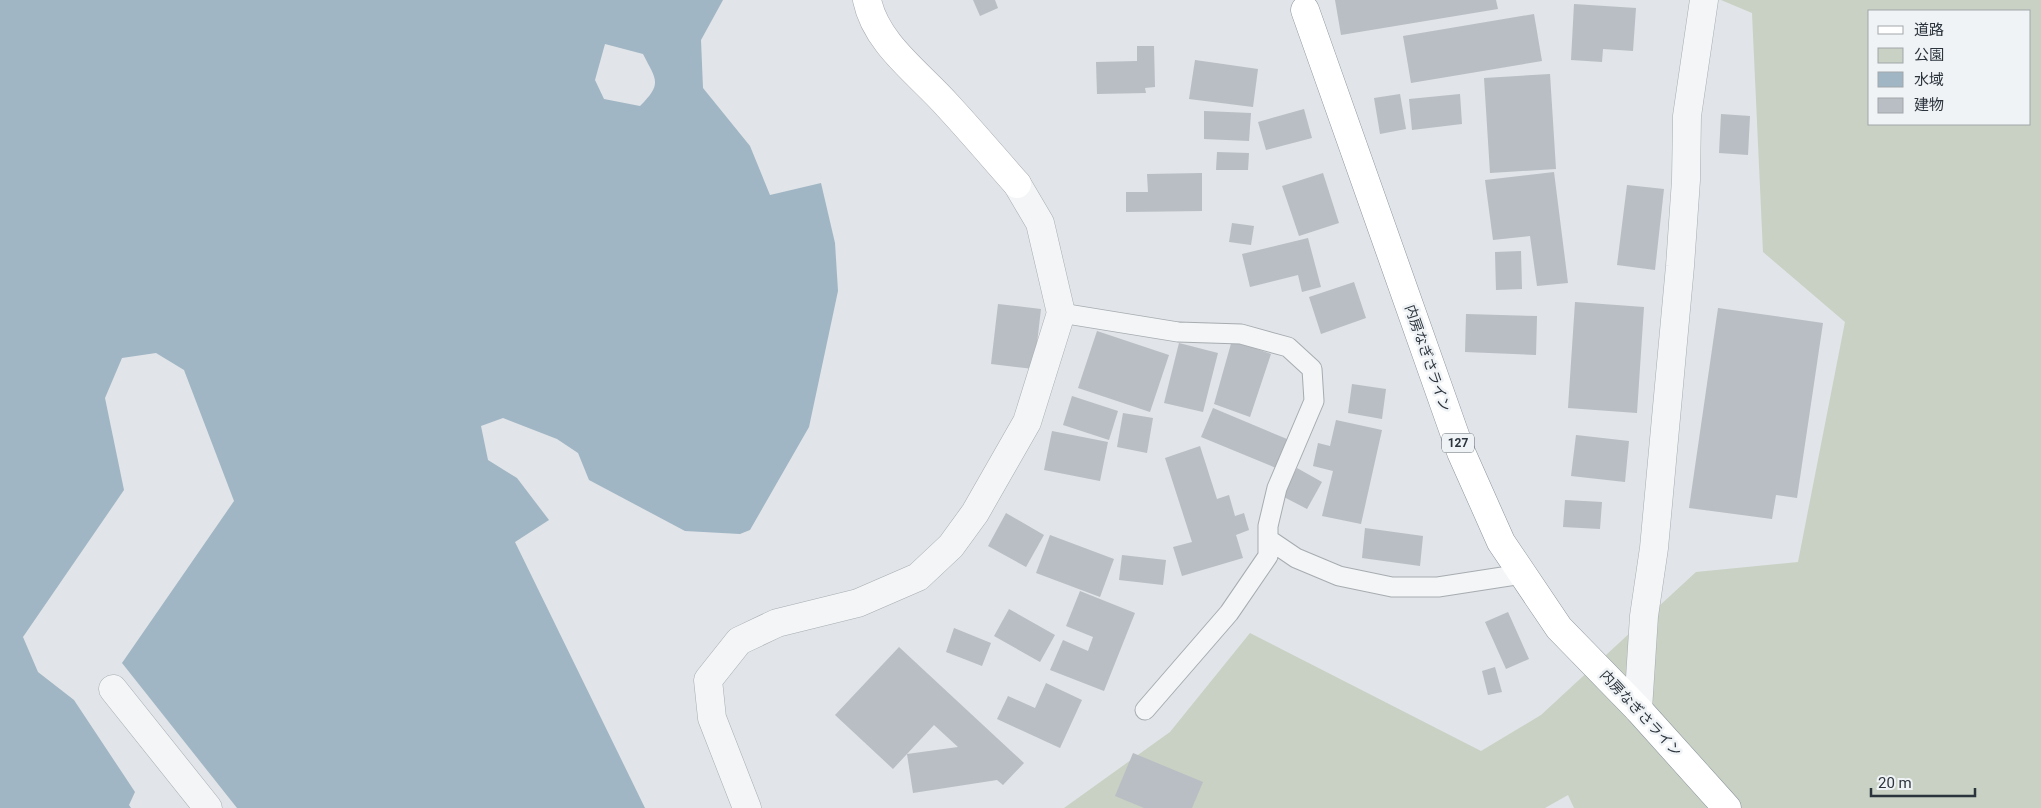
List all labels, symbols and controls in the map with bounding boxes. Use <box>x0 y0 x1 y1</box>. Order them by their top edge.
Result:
legend <box>1868 10 2031 125</box>
text: 道路 <box>1914 21 1944 39</box>
text: 公園 <box>1914 46 1944 64</box>
text: 水域 <box>1914 71 1944 89</box>
text: 建物 <box>1914 96 1944 114</box>
street label: 内房なぎさライン <box>1402 302 1454 414</box>
road number: 127 <box>1442 433 1474 452</box>
street label: 内房なぎさライン <box>1597 667 1685 759</box>
scale bar <box>1871 766 1975 798</box>
text: 20 m <box>1878 774 1912 792</box>

